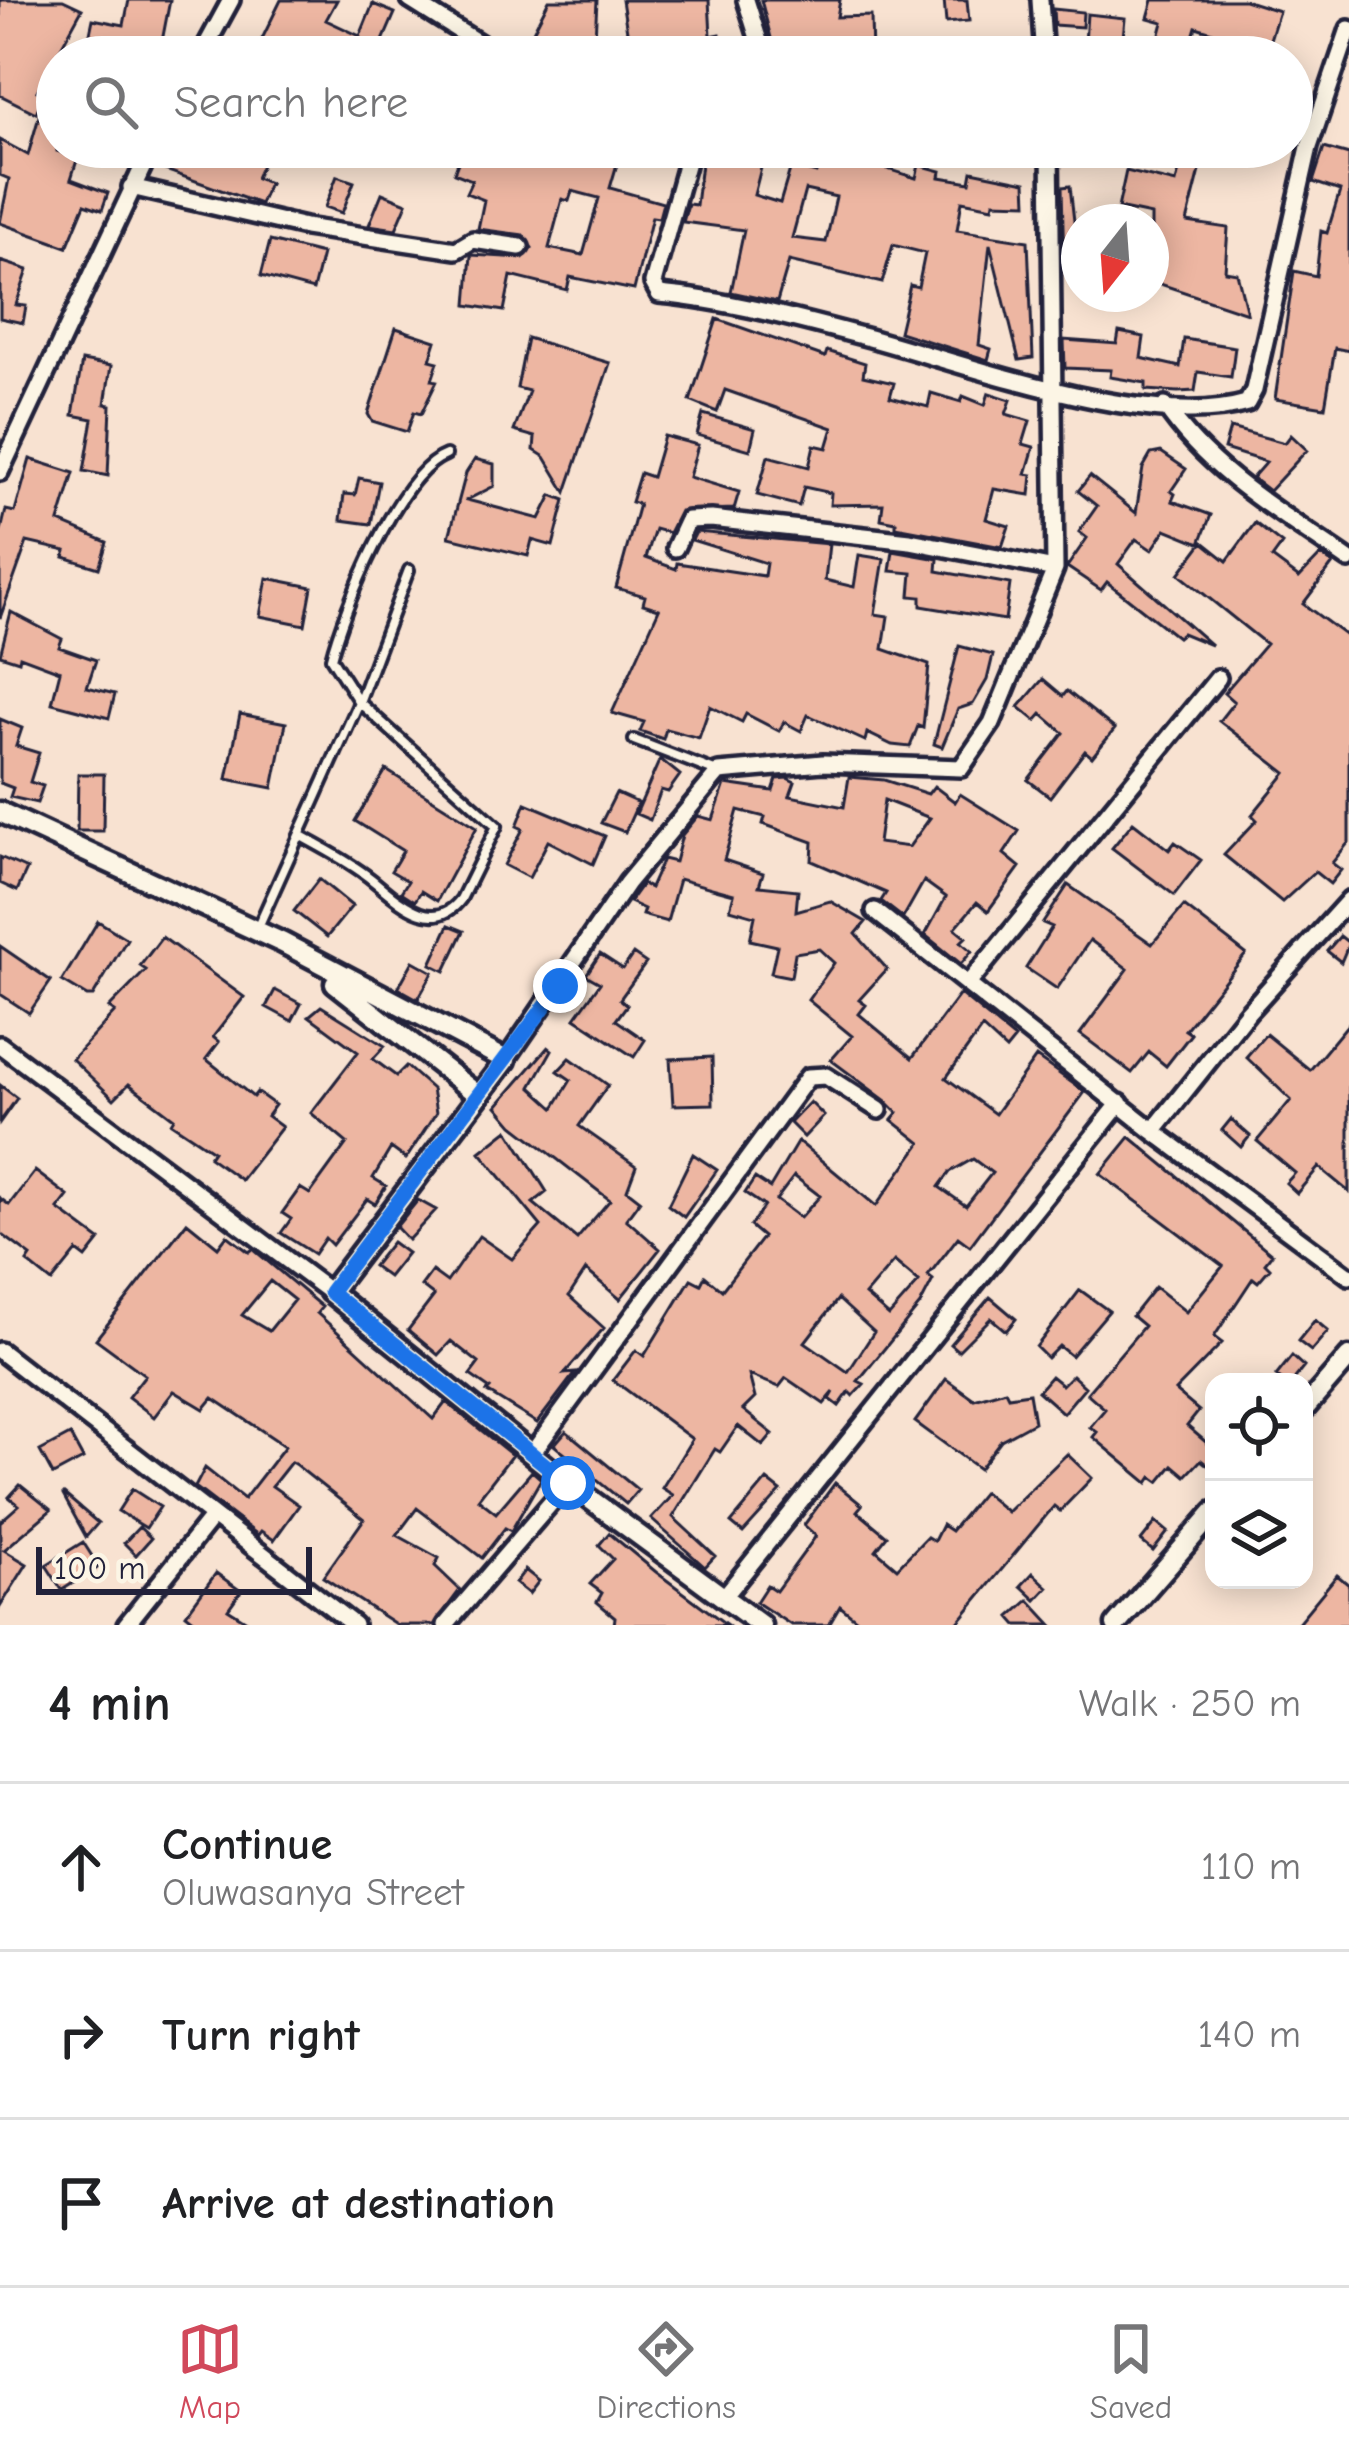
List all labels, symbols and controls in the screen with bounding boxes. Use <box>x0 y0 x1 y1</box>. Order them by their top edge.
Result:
search box <box>36 36 1313 168</box>
icon: search <box>78 69 144 135</box>
text: Search here <box>174 76 408 128</box>
north arrow <box>1061 204 1169 312</box>
route end <box>533 959 587 1013</box>
map controls <box>1205 1373 1313 1589</box>
button: locate <box>1205 1373 1313 1481</box>
route start <box>541 1456 595 1510</box>
button: layers <box>1205 1481 1313 1589</box>
scale bar <box>36 1541 312 1594</box>
text: 100 m <box>54 1549 146 1587</box>
text: 4 min <box>48 1674 171 1733</box>
text: Walk · 250 m <box>1079 1681 1301 1726</box>
text: Continue <box>162 1818 332 1870</box>
icon: ahead <box>48 1834 114 1900</box>
text: 110 m <box>1201 1844 1301 1889</box>
text: Oluwasanya Street <box>162 1870 464 1915</box>
icon: right <box>48 2002 114 2068</box>
text: Turn right <box>162 2009 360 2061</box>
text: 140 m <box>1198 2012 1301 2057</box>
icon: arrive <box>48 2170 114 2236</box>
text: Arrive at destination <box>162 2177 555 2229</box>
tab: Map <box>177 2316 243 2426</box>
tab: Directions <box>597 2316 736 2426</box>
tab: Saved <box>1090 2316 1172 2426</box>

